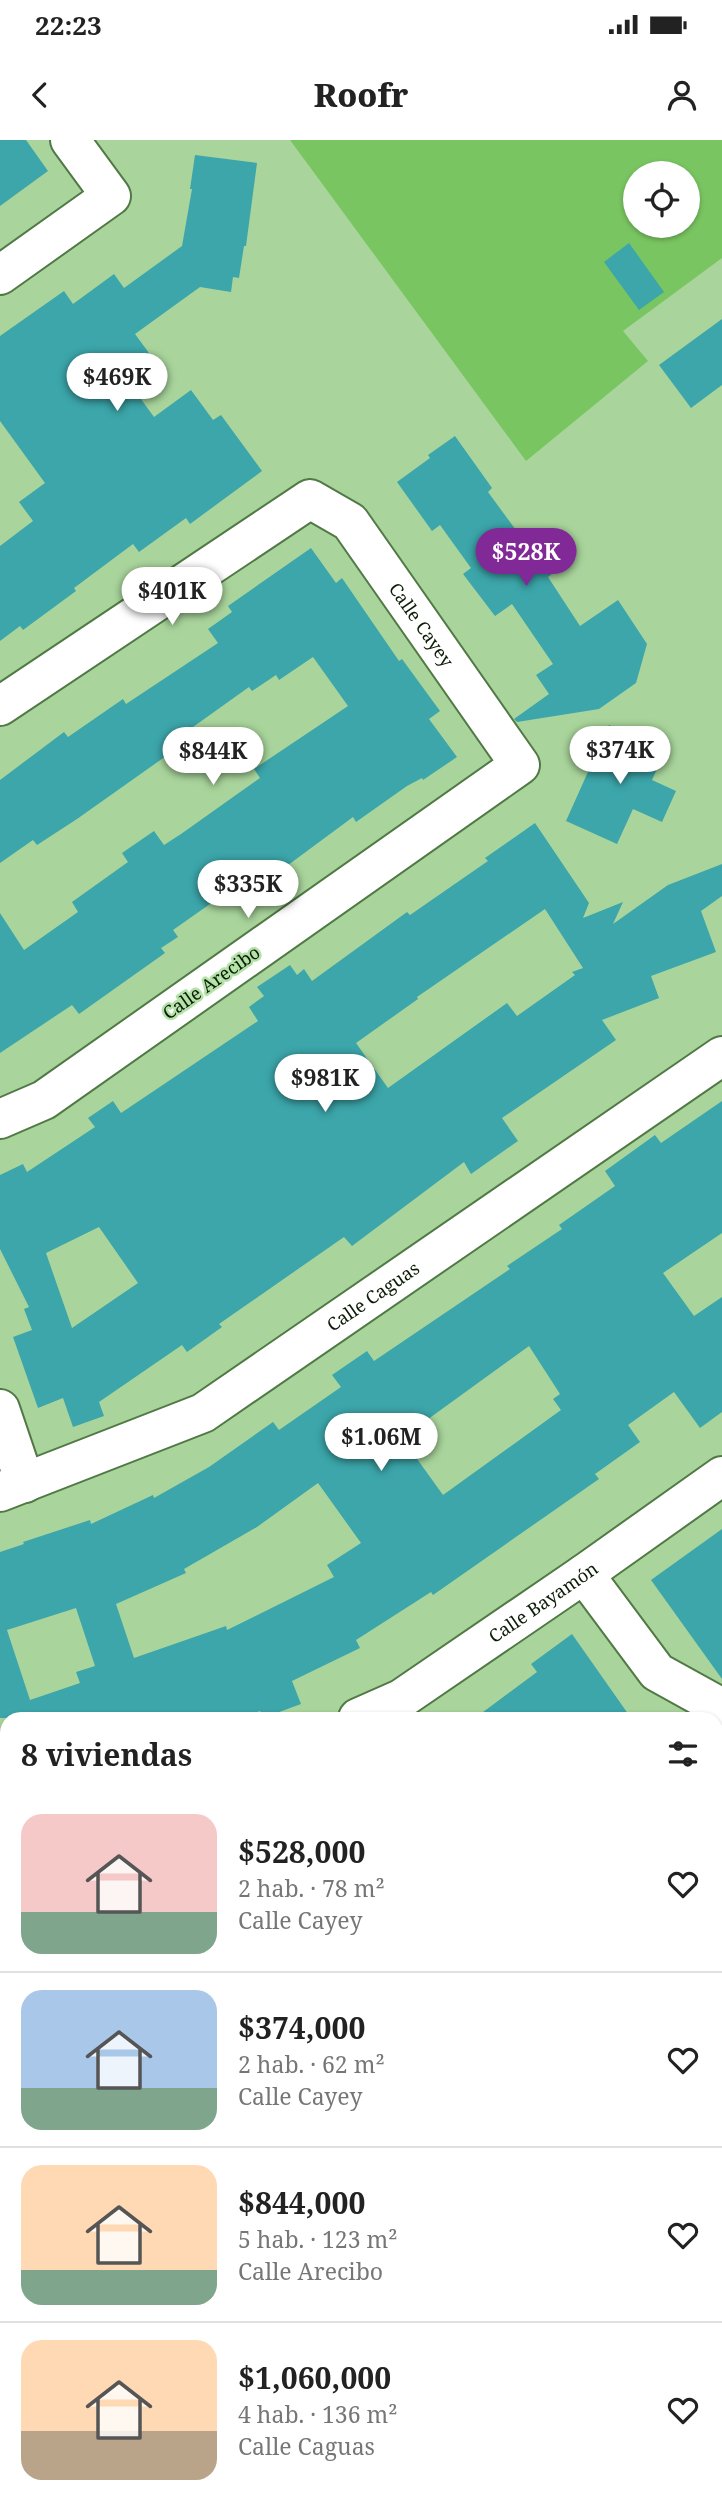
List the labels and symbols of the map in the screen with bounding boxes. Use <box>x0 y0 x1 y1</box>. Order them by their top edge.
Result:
pin: $469K <box>68 354 166 413</box>
pin: $528K <box>477 528 575 588</box>
pin: $401K <box>123 568 221 627</box>
street label: Calle Cayey <box>384 578 460 672</box>
pin: $374K <box>571 726 669 786</box>
pin: $844K <box>164 728 262 787</box>
pin: $335K <box>199 860 297 920</box>
street label: Calle Arecibo <box>158 940 264 1024</box>
pin: $981K <box>276 1054 374 1114</box>
street label: Calle Caguas <box>322 1256 424 1336</box>
pin: $1.06M <box>324 1414 438 1473</box>
street label: Calle Bayamón <box>484 1556 603 1648</box>

